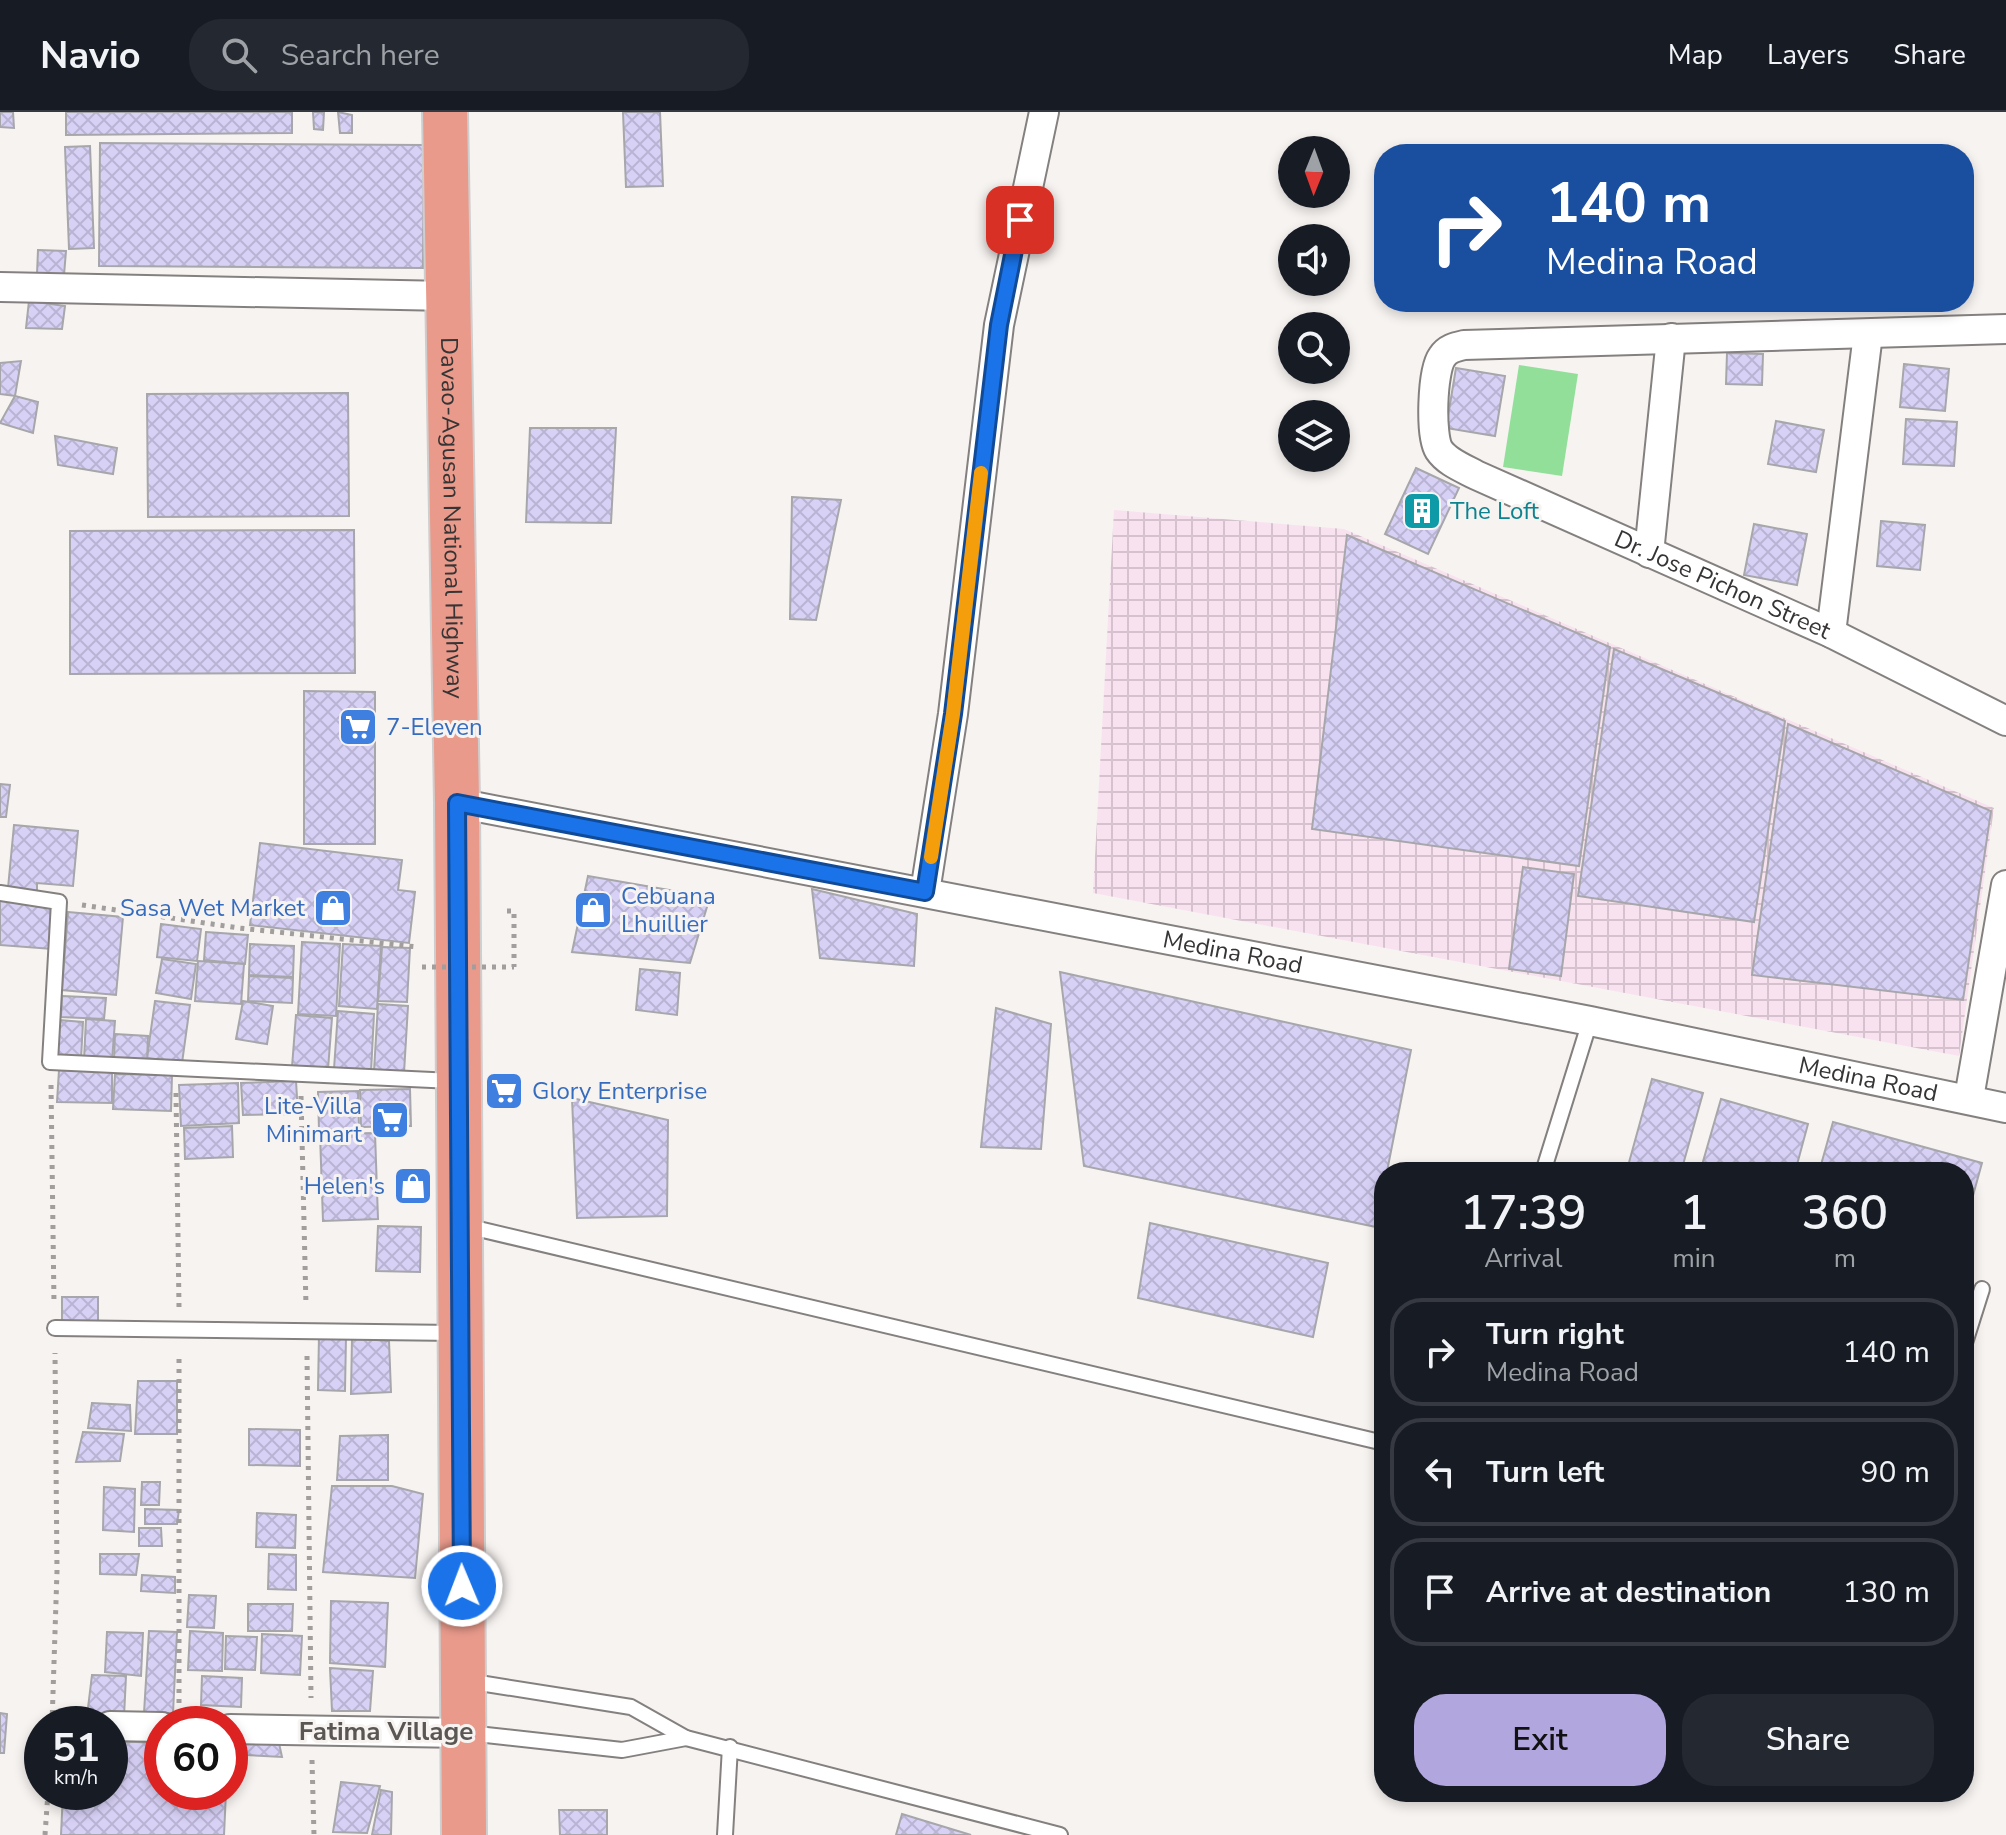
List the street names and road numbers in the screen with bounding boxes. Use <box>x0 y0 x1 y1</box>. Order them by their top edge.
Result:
street label: Davao-Agusan National Highway <box>433 337 471 700</box>
street label: Dr. Jose Pichon Street <box>1609 523 1836 647</box>
street label: Medina Road <box>1160 923 1305 981</box>
street label: Medina Road <box>1796 1049 1941 1109</box>

